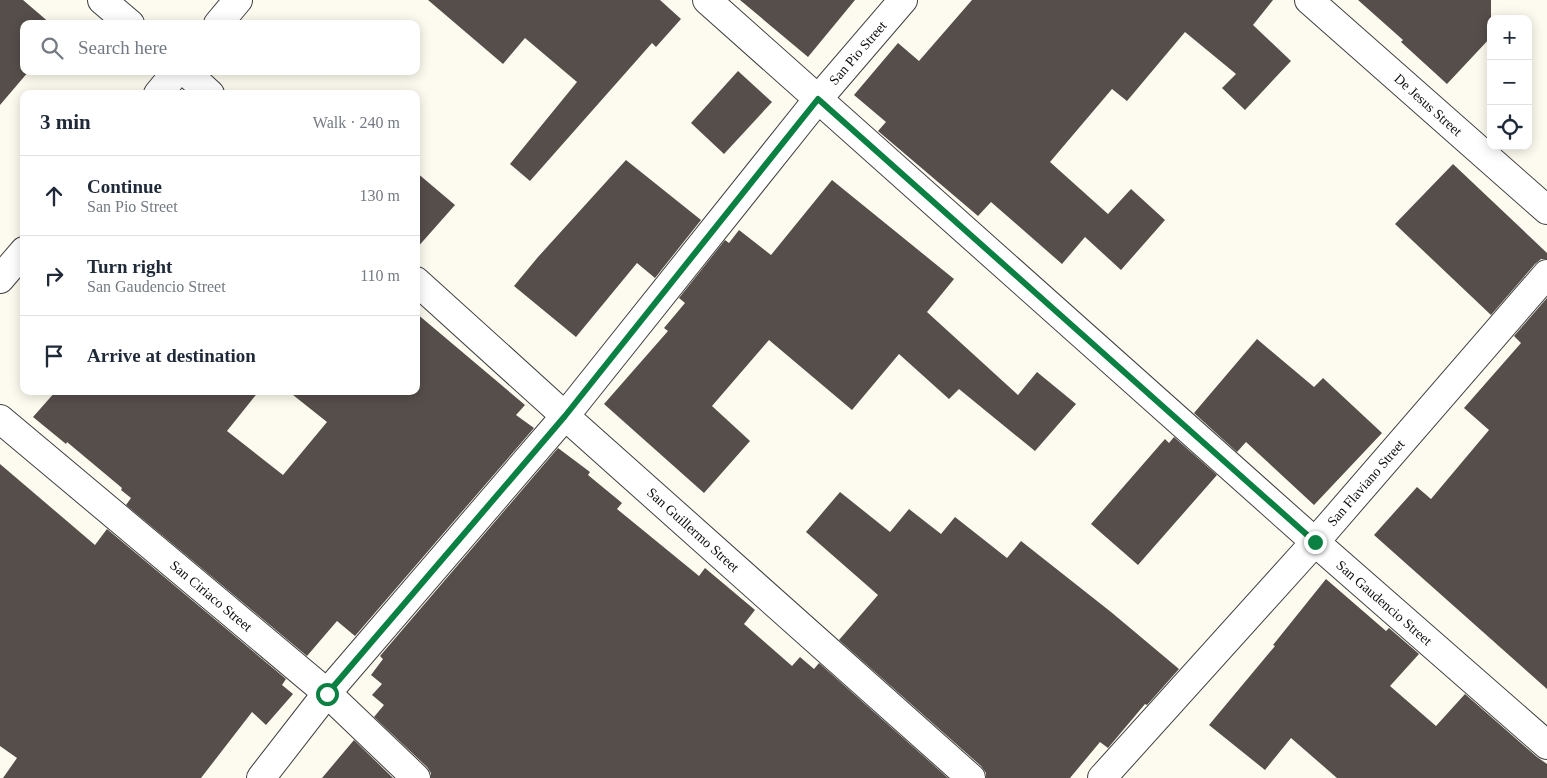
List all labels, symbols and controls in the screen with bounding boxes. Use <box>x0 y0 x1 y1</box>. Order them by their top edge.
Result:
map controls <box>1487 15 1532 150</box>
button: + <box>1487 15 1532 60</box>
street label: San Pio Street <box>826 18 890 88</box>
search box <box>20 20 420 75</box>
icon: search <box>38 34 66 62</box>
text: Search here <box>78 37 167 58</box>
button: − <box>1487 60 1532 105</box>
street label: De Jesus Street <box>1391 71 1465 139</box>
button: locate <box>1487 105 1532 150</box>
text: 3 min <box>40 110 91 134</box>
text: Walk · 240 m <box>313 114 400 131</box>
text: Continue <box>87 176 162 197</box>
icon: ahead <box>40 182 68 210</box>
text: 130 m <box>360 187 400 204</box>
text: San Pio Street <box>87 198 178 215</box>
text: Turn right <box>87 256 172 277</box>
icon: right <box>40 262 68 290</box>
text: 110 m <box>360 267 400 284</box>
text: San Gaudencio Street <box>87 278 226 295</box>
icon: arrive <box>40 342 68 370</box>
text: Arrive at destination <box>87 345 256 366</box>
street label: San Flaviano Street <box>1324 437 1408 529</box>
street label: San Guillermo Street <box>644 485 742 575</box>
route end <box>1304 531 1327 554</box>
street label: San Ciriaco Street <box>167 558 255 635</box>
street label: San Gaudencio Street <box>1333 558 1435 649</box>
route start <box>316 683 339 706</box>

